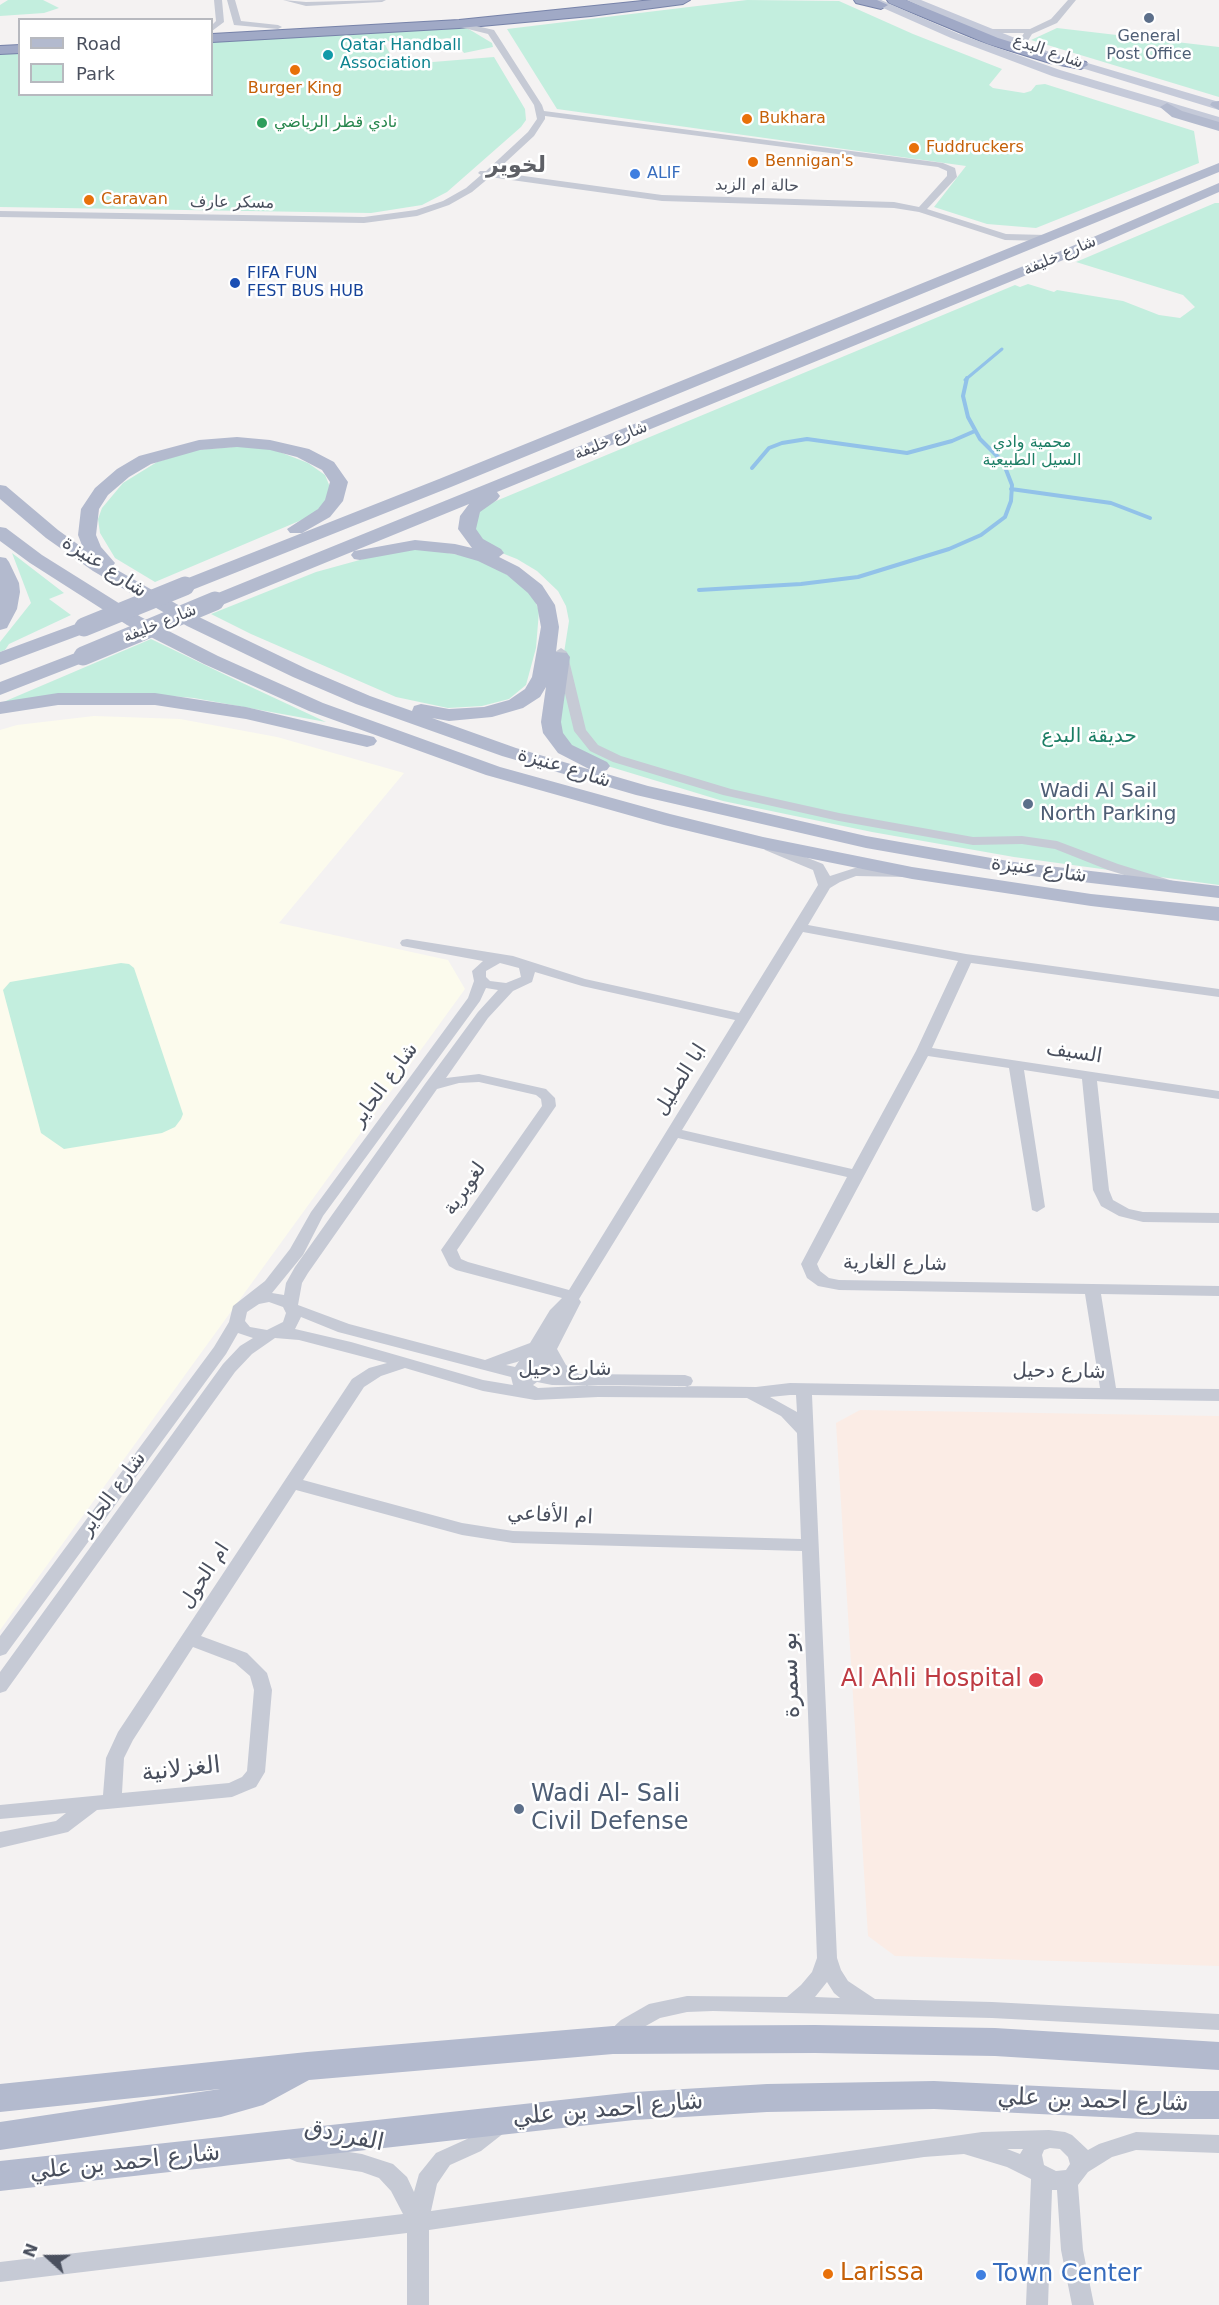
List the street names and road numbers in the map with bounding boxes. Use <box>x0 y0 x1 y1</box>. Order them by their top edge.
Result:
street label: شارع البدع <box>1010 31 1086 73</box>
street label: حالة ام الزبد <box>715 176 799 196</box>
street label: مسكر عارف <box>190 193 274 213</box>
street label: شارع خليفة <box>1021 232 1099 280</box>
street label: شارع خليفة <box>572 418 650 464</box>
street label: شارع عنيزة <box>57 531 151 603</box>
street label: شارع خليفة <box>121 601 199 647</box>
street label: شارع عنيزة <box>514 742 614 794</box>
street label: شارع عنيزة <box>990 851 1088 889</box>
street label: السيف <box>1044 1037 1104 1069</box>
street label: شارع الحاير <box>346 1038 424 1132</box>
street label: ابا الصليل <box>650 1040 712 1120</box>
street label: لغويرية <box>438 1158 492 1220</box>
street label: شارع الغارية <box>843 1251 947 1277</box>
street label: شارع دحيل <box>518 1358 612 1382</box>
street label: شارع دحيل <box>1012 1359 1106 1385</box>
street label: شارع الحاير <box>74 1447 152 1541</box>
street label: ام الأفاعي <box>507 1502 593 1530</box>
street label: ام الحول <box>175 1539 235 1613</box>
street label: بو سمرة <box>775 1631 807 1719</box>
street label: الغزلانية <box>140 1752 222 1788</box>
street label: شارع احمد بن علي <box>997 2083 1189 2119</box>
street label: شارع احمد بن علي <box>511 2087 705 2133</box>
street label: الفرزدق <box>302 2114 386 2158</box>
street label: شارع احمد بن علي <box>28 2139 222 2187</box>

